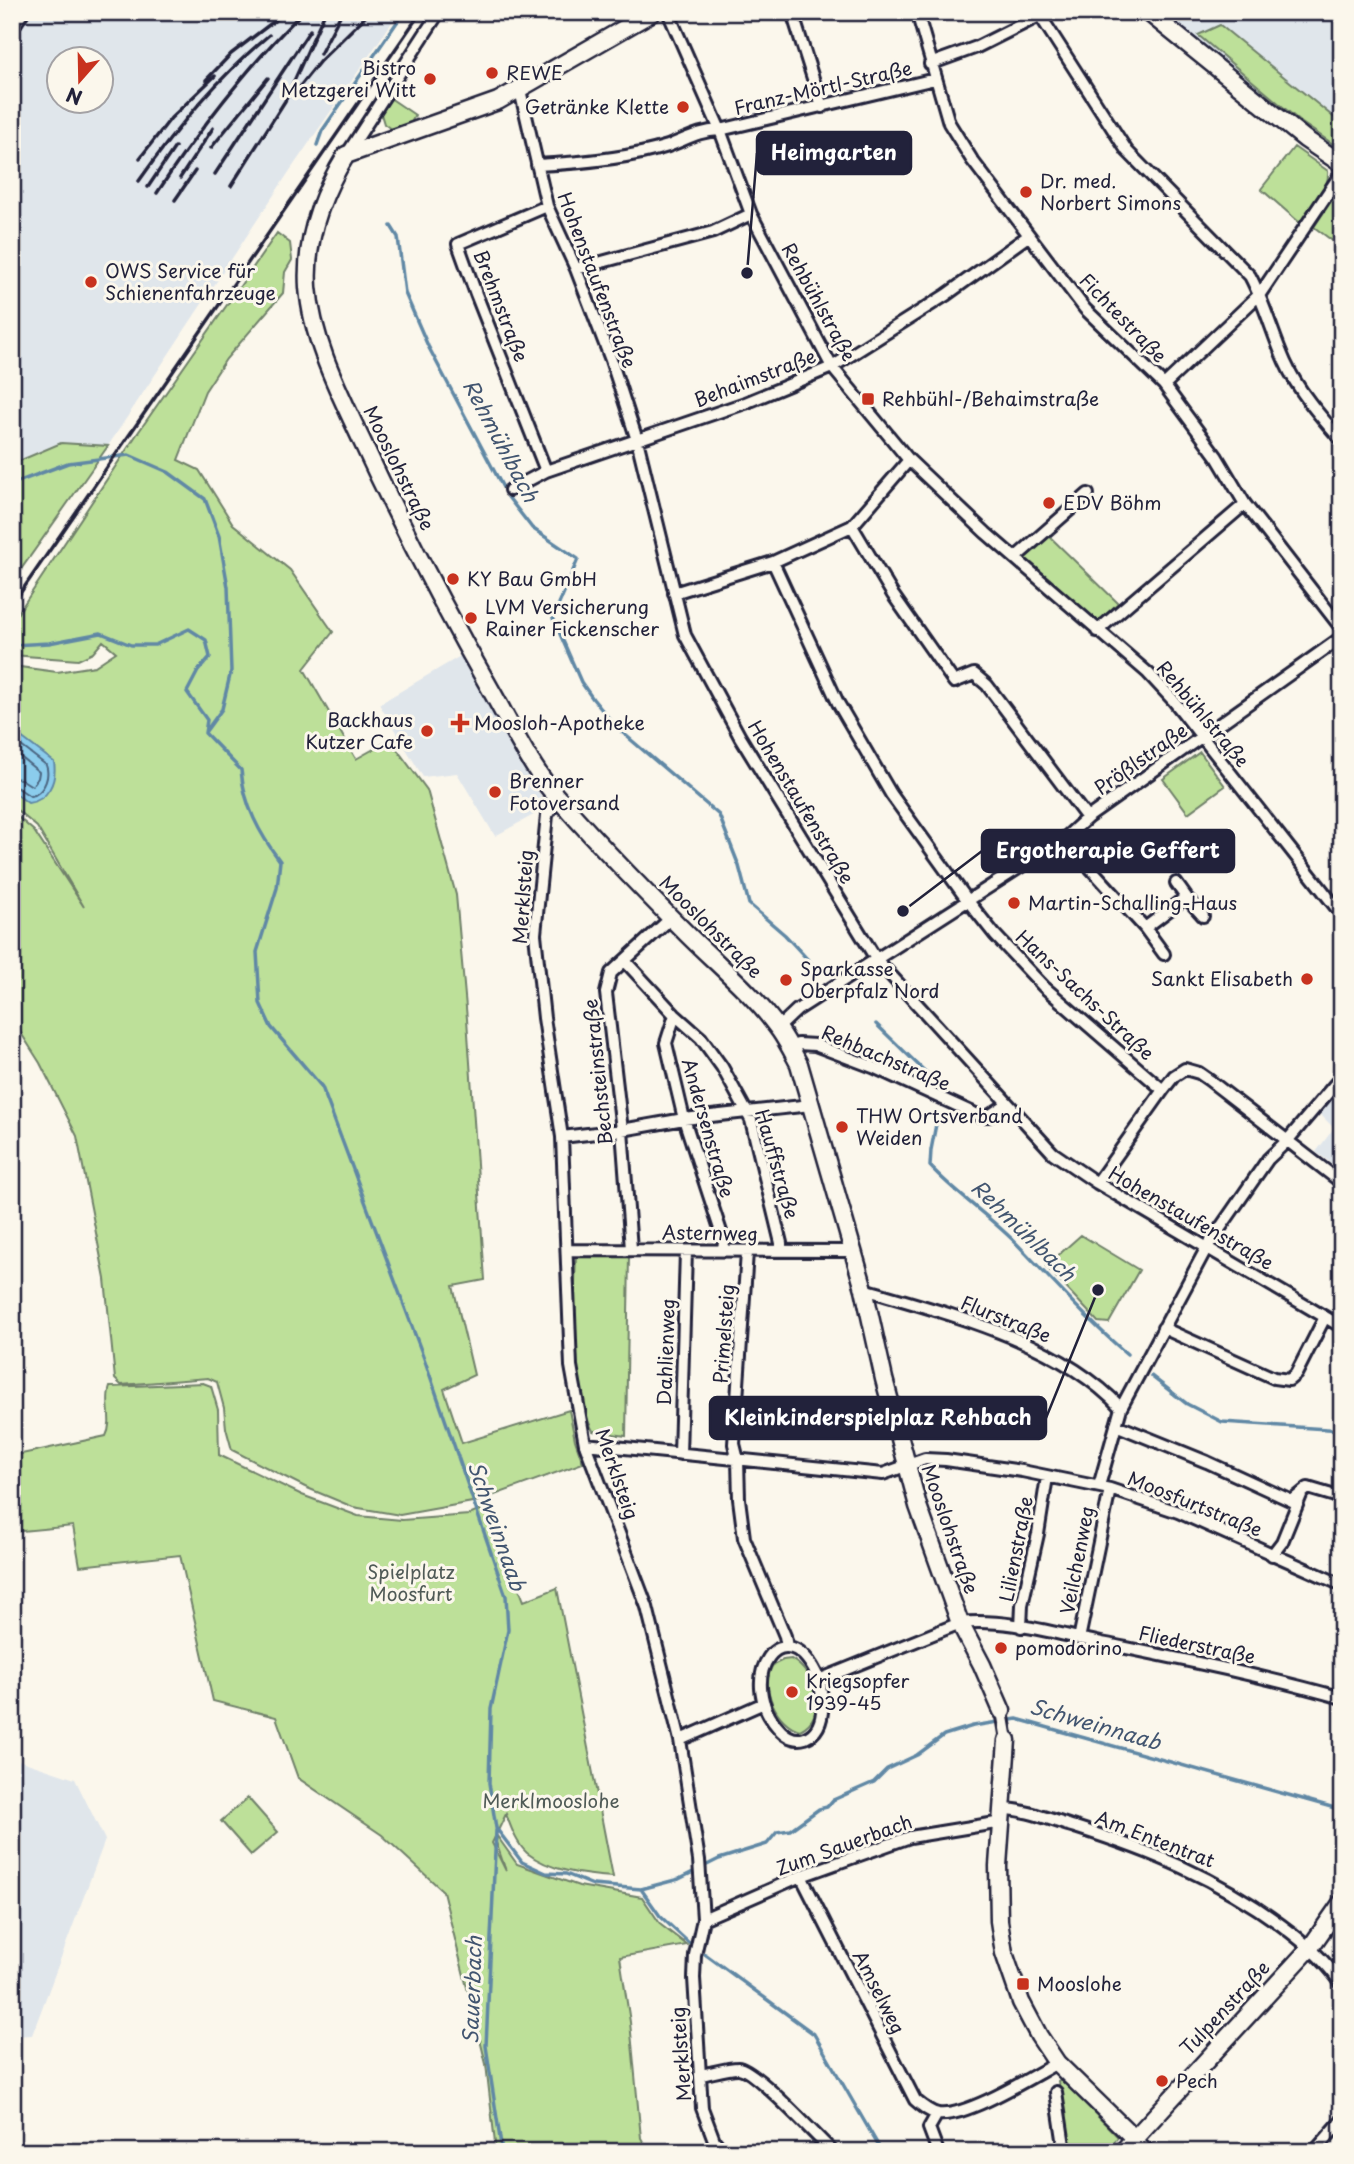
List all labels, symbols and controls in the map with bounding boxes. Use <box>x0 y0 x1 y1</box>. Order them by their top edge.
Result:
north arrow <box>46 46 116 116</box>
place label: Bistro Metzgerei Witt <box>281 53 416 103</box>
street label: Franz-Mörtl-Straße <box>731 53 914 121</box>
place label: REWE <box>506 58 563 86</box>
marker: REWE <box>484 65 500 81</box>
marker: Bistro Metzgerei Witt <box>422 71 438 87</box>
text: N <box>62 81 86 113</box>
place label: Getränke Klette <box>525 92 669 120</box>
marker: Getränke Klette <box>675 99 691 115</box>
callout: Heimgarten <box>757 132 911 174</box>
text: Heimgarten <box>771 135 897 167</box>
place label: Dr. med. Norbert Simons <box>1040 166 1181 216</box>
marker: Dr. med. Norbert Simons <box>1018 184 1034 200</box>
street label: Hohenstaufenstraße <box>551 188 644 372</box>
street label: Rehbühlstraße <box>776 237 864 366</box>
street label: Brehmstraße <box>468 246 536 366</box>
place label: OWS Service für Schienenfahrzeuge <box>105 256 276 306</box>
street label: Fichtestraße <box>1074 266 1174 369</box>
marker: OWS Service für Schienenfahrzeuge <box>83 274 99 290</box>
street label: Behaimstraße <box>690 341 820 413</box>
water label: Rehmühlbach <box>456 373 548 508</box>
place label: Rehbühl-/Behaimstraße <box>882 384 1099 412</box>
marker: Rehbühl-/Behaimstraße <box>860 391 876 407</box>
street label: Mooslohstraße <box>358 400 442 535</box>
place label: EDV Böhm <box>1063 488 1162 516</box>
marker: EDV Böhm <box>1041 495 1057 511</box>
place label: KY Bau GmbH <box>467 564 597 592</box>
marker: KY Bau GmbH <box>445 571 461 587</box>
place label: LVM Versicherung Rainer Fickenscher <box>485 592 659 642</box>
marker: LVM Versicherung Rainer Fickenscher <box>463 610 479 626</box>
street label: Rehbühlstraße <box>1151 654 1257 773</box>
place label: Backhaus Kutzer Cafe <box>305 705 413 755</box>
place label: Moosloh-Apotheke <box>474 708 645 736</box>
street label: Hohenstaufenstraße <box>742 714 862 889</box>
marker: Moosloh-Apotheke <box>452 715 468 731</box>
street label: Prößlstraße <box>1088 716 1193 801</box>
marker: Backhaus Kutzer Cafe <box>419 723 435 739</box>
place label: Brenner Fotoversand <box>509 766 620 816</box>
marker: Brenner Fotoversand <box>487 784 503 800</box>
callout: Ergotherapie Geffert <box>982 830 1234 872</box>
text: Ergotherapie Geffert <box>996 833 1220 865</box>
street label: Merklsteig <box>505 849 539 945</box>
street label: Mooslohstraße <box>654 868 770 984</box>
place label: Martin-Schalling-Haus <box>1028 888 1237 916</box>
marker: Martin-Schalling-Haus <box>1006 895 1022 911</box>
street label: Hans-Sachs-Straße <box>1010 923 1161 1066</box>
place label: Sparkasse Oberpfalz Nord <box>800 954 940 1004</box>
place label: Sankt Elisabeth <box>1151 964 1293 992</box>
marker: Sankt Elisabeth <box>1299 971 1315 987</box>
marker: Sparkasse Oberpfalz Nord <box>778 972 794 988</box>
street label: Bechsteinstraße <box>575 998 619 1147</box>
street label: Rehbachstraße <box>818 1017 955 1097</box>
street label: Andersenstraße <box>676 1055 742 1201</box>
place label: THW Ortsverband Weiden <box>856 1101 1023 1151</box>
street label: Hauffstraße <box>749 1106 807 1222</box>
marker: THW Ortsverband Weiden <box>834 1119 850 1135</box>
street label: Hohenstaufenstraße <box>1104 1158 1279 1276</box>
water label: Rehmühlbach <box>965 1171 1085 1288</box>
street label: Asternweg <box>662 1217 758 1247</box>
street label: Primelsteig <box>706 1283 740 1385</box>
street label: Flurstraße <box>957 1287 1056 1349</box>
street label: Dahlienweg <box>649 1298 681 1406</box>
callout: Kleinkinderspielplaz Rehbach <box>710 1397 1046 1439</box>
text: Kleinkinderspielplaz Rehbach <box>724 1400 1032 1432</box>
street label: Merklsteig <box>589 1424 647 1523</box>
water label: Schweinnaab <box>461 1456 535 1595</box>
street label: Mooslohstraße <box>916 1460 986 1597</box>
street label: Moosfurtstraße <box>1124 1463 1267 1543</box>
street label: Lilienstraße <box>991 1494 1039 1604</box>
street label: Veilchenweg <box>1052 1503 1100 1616</box>
park label: Spielplatz Moosfurt <box>367 1557 455 1607</box>
street label: Fliederstraße <box>1136 1618 1258 1670</box>
place label: pomodorino <box>1015 1633 1122 1661</box>
marker: pomodorino <box>993 1640 1009 1656</box>
place label: Kriegsopfer 1939-45 <box>806 1666 909 1716</box>
marker: Kriegsopfer 1939-45 <box>784 1684 800 1700</box>
water label: Schweinnaab <box>1026 1689 1166 1757</box>
park label: Merklmooslohe <box>482 1786 620 1814</box>
street label: Am Ententrat <box>1092 1802 1219 1874</box>
street label: Zum Sauerbach <box>772 1806 916 1882</box>
water label: Sauerbach <box>453 1935 489 2045</box>
street label: Amselweg <box>847 1945 913 2038</box>
street label: Tulpenstraße <box>1173 1954 1276 2061</box>
place label: Mooslohe <box>1037 1969 1122 1997</box>
marker: Mooslohe <box>1015 1976 1031 1992</box>
street label: Merklsteig <box>663 2006 697 2102</box>
place label: Pech <box>1176 2066 1218 2094</box>
marker: Pech <box>1154 2073 1170 2089</box>

